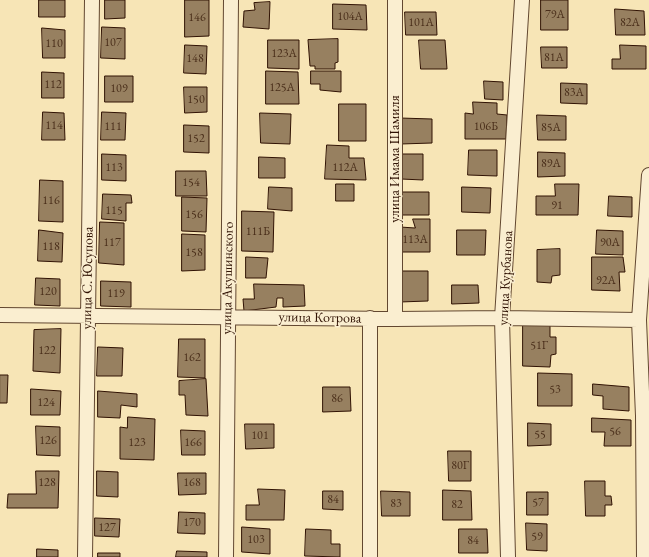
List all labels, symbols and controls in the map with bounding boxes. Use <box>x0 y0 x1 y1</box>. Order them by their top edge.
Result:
house number: 79А <box>545 8 565 22</box>
house number: 104А <box>337 10 363 24</box>
house number: 146 <box>188 11 206 25</box>
house number: 101А <box>408 16 434 30</box>
house number: 82А <box>620 16 640 30</box>
house number: 107 <box>104 36 122 50</box>
house number: 110 <box>45 37 63 51</box>
house number: 123А <box>271 47 297 61</box>
house number: 81А <box>544 51 564 65</box>
house number: 148 <box>186 52 204 66</box>
house number: 112 <box>44 78 62 92</box>
house number: 125А <box>269 81 295 95</box>
house number: 109 <box>110 82 128 96</box>
house number: 83А <box>564 86 584 100</box>
house number: 150 <box>187 93 205 107</box>
street label: улица Имама Шамиля <box>387 95 403 223</box>
house number: 114 <box>45 119 63 133</box>
house number: 111 <box>104 120 122 134</box>
house number: 106Б <box>474 120 498 134</box>
house number: 85А <box>541 121 561 135</box>
house number: 152 <box>187 132 205 146</box>
house number: 89А <box>541 157 561 171</box>
house number: 113 <box>105 161 123 175</box>
house number: 112А <box>332 161 358 175</box>
house number: 154 <box>182 176 200 190</box>
house number: 116 <box>42 194 60 208</box>
house number: 91 <box>551 199 563 213</box>
house number: 115 <box>105 204 123 218</box>
house number: 156 <box>185 208 203 222</box>
street label: улица Акушинского <box>219 221 237 335</box>
house number: 111Б <box>246 225 270 239</box>
street label: улица С. Юсупова <box>79 226 97 330</box>
street label: улица Курбанова <box>495 230 517 326</box>
house number: 113А <box>402 233 428 247</box>
house number: 117 <box>103 236 121 250</box>
house number: 90А <box>600 236 620 250</box>
house number: 118 <box>42 240 60 254</box>
house number: 158 <box>185 246 203 260</box>
house number: 92А <box>596 274 616 288</box>
house number: 120 <box>39 285 57 299</box>
house number: 119 <box>107 287 125 301</box>
street label: улица Котрова <box>278 309 362 327</box>
house number: 51Г <box>530 339 548 353</box>
house number: 122 <box>38 344 56 358</box>
house number: 162 <box>183 351 201 365</box>
house number: 53 <box>549 383 561 397</box>
house number: 86 <box>331 392 343 406</box>
house number: 124 <box>37 396 55 410</box>
house number: 56 <box>609 425 621 439</box>
house number: 55 <box>534 428 546 442</box>
house number: 101 <box>251 429 269 443</box>
house number: 126 <box>39 434 57 448</box>
house number: 123 <box>128 436 146 450</box>
house number: 166 <box>184 436 202 450</box>
house number: 80Г <box>451 459 469 473</box>
house number: 128 <box>38 476 56 490</box>
house number: 168 <box>183 476 201 490</box>
house number: 84 <box>327 493 339 507</box>
house number: 57 <box>532 496 544 510</box>
house number: 83 <box>390 497 402 511</box>
house number: 82 <box>451 498 463 512</box>
house number: 170 <box>183 516 201 530</box>
house number: 127 <box>98 521 116 535</box>
house number: 59 <box>531 530 543 544</box>
house number: 103 <box>247 533 265 547</box>
house number: 84 <box>467 534 479 548</box>

